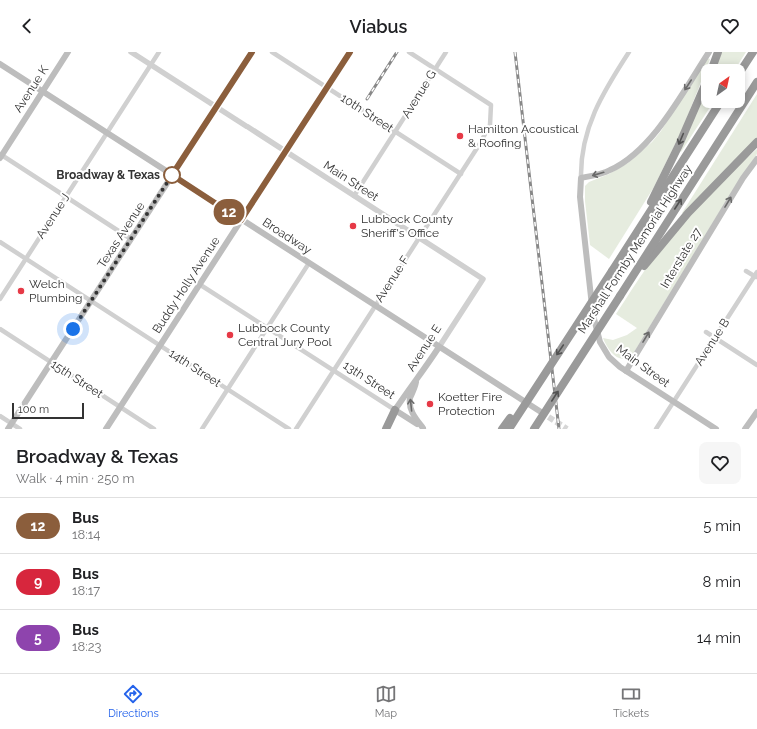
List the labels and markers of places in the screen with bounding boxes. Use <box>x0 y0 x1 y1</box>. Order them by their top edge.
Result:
place label: Hamilton Acoustical & Roofing <box>468 122 579 150</box>
marker: Hamilton Acoustical & Roofing <box>455 131 465 141</box>
marker: Broadway & Texas <box>163 166 181 184</box>
place label: Broadway & Texas <box>56 168 160 182</box>
place label: Lubbock County Sheriff's Office <box>361 212 454 240</box>
marker: Lubbock County Sheriff's Office <box>348 221 358 231</box>
place label: Welch Plumbing <box>29 277 82 305</box>
marker: Welch Plumbing <box>16 286 26 296</box>
place label: Lubbock County Central Jury Pool <box>238 321 333 349</box>
marker: Lubbock County Central Jury Pool <box>225 330 235 340</box>
place label: Koetter Fire Protection <box>438 390 502 418</box>
marker: Koetter Fire Protection <box>425 399 435 409</box>

